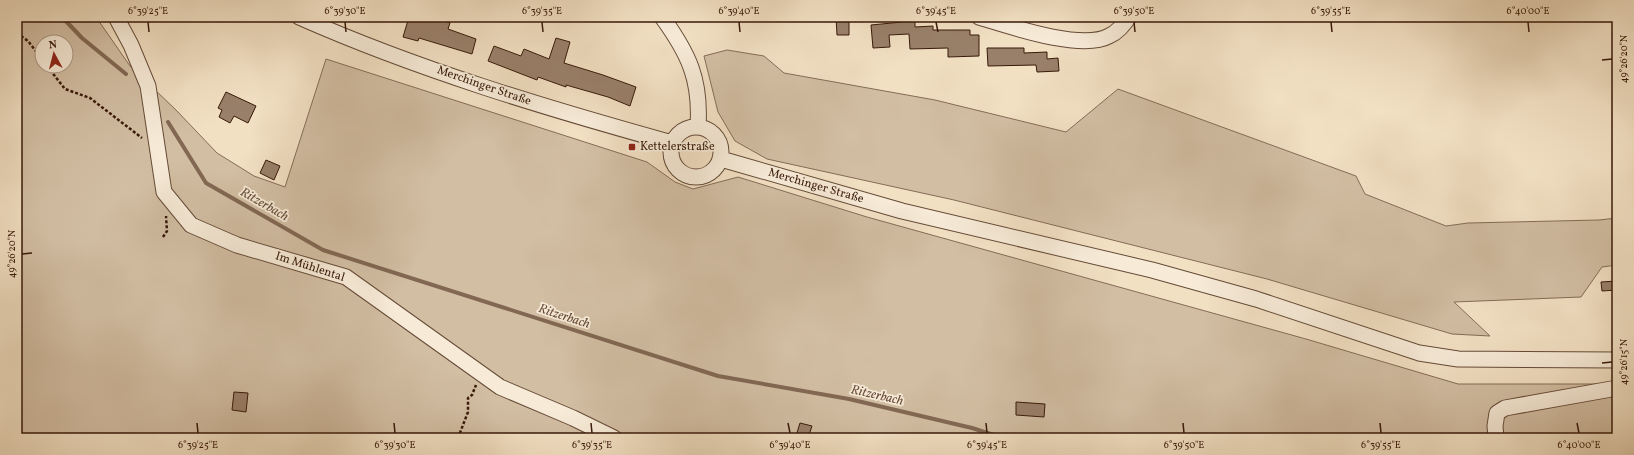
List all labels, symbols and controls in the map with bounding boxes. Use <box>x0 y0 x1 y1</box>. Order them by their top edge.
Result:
text: 6°39'25"E <box>128 4 168 18</box>
text: 6°39'30"E <box>325 4 365 18</box>
text: 6°39'35"E <box>522 4 562 18</box>
text: 6°39'40"E <box>719 4 759 18</box>
text: 6°39'45"E <box>916 4 956 18</box>
text: 6°39'50"E <box>1114 4 1154 18</box>
text: 6°39'55"E <box>1311 4 1351 18</box>
text: 6°40'00"E <box>1507 4 1549 18</box>
north arrow <box>34 34 74 74</box>
text: 49°26'20"N <box>1617 34 1631 83</box>
text: N <box>48 38 58 53</box>
street label: Merchinger Straße <box>435 62 534 110</box>
place label: Kettelerstraße <box>640 139 715 155</box>
marker: Kettelerstraße <box>627 142 637 152</box>
street label: Merchinger Straße <box>766 165 866 207</box>
water label: Ritzerbach <box>236 184 292 226</box>
text: 49°26'20"N <box>5 229 19 278</box>
street label: Im Mühlental <box>273 248 347 286</box>
water label: Ritzerbach <box>536 300 593 334</box>
text: 49°26'15"N <box>1617 338 1631 385</box>
water label: Ritzerbach <box>849 381 906 411</box>
text: 6°39'25"E <box>178 438 218 452</box>
text: 6°39'30"E <box>375 438 415 452</box>
text: 6°39'35"E <box>572 438 612 452</box>
text: 6°39'40"E <box>770 438 810 452</box>
text: 6°39'45"E <box>967 438 1007 452</box>
text: 6°39'50"E <box>1164 438 1204 452</box>
text: 6°39'55"E <box>1361 438 1401 452</box>
text: 6°40'00"E <box>1558 438 1600 452</box>

